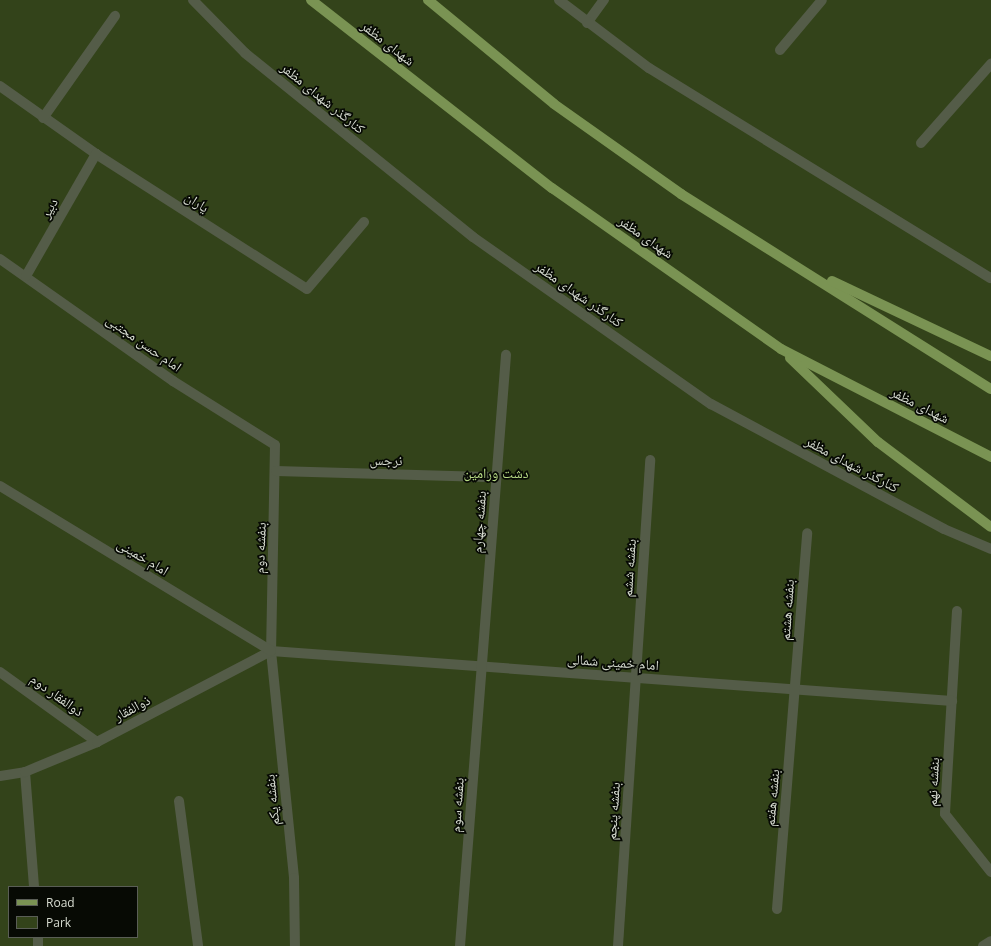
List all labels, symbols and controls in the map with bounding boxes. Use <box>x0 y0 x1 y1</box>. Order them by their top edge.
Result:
street label: شهدای مظفر <box>358 17 418 69</box>
street label: کنارگذر شهدای مظفر <box>278 59 368 137</box>
street label: یاران <box>182 188 212 216</box>
street label: دبیر <box>37 195 61 221</box>
street label: شهدای مظفر <box>615 212 677 262</box>
street label: کنارگذر شهدای مظفر <box>532 257 626 331</box>
street label: امام حسن مجتبی <box>103 311 185 375</box>
street label: شهدای مظفر <box>888 383 952 427</box>
street label: کنارگذر شهدای مظفر <box>802 432 902 496</box>
street label: نرجس <box>370 451 402 469</box>
park label: دشت ورامین <box>464 465 528 481</box>
street label: بنفشه چهارم <box>468 490 490 554</box>
street label: بنفشه دوم <box>251 522 269 574</box>
street label: امام خمینی <box>114 535 172 579</box>
street label: بنفشه ششم <box>619 538 639 598</box>
street label: بنفشه هشتم <box>776 579 798 641</box>
street label: امام خمینی شمالی <box>567 650 659 674</box>
street label: ذوالفقار دوم <box>27 670 87 720</box>
street label: ذوالفقار <box>111 692 153 724</box>
street label: بنفشه نهم <box>923 757 943 807</box>
street label: بنفشه هفتم <box>761 769 783 827</box>
street label: بنفشه یکم <box>261 774 283 826</box>
street label: بنفشه سوم <box>447 777 467 833</box>
street label: بنفشه پنجم <box>603 781 623 841</box>
legend <box>8 886 138 938</box>
text: Road <box>46 894 75 911</box>
text: Park <box>46 914 71 931</box>

